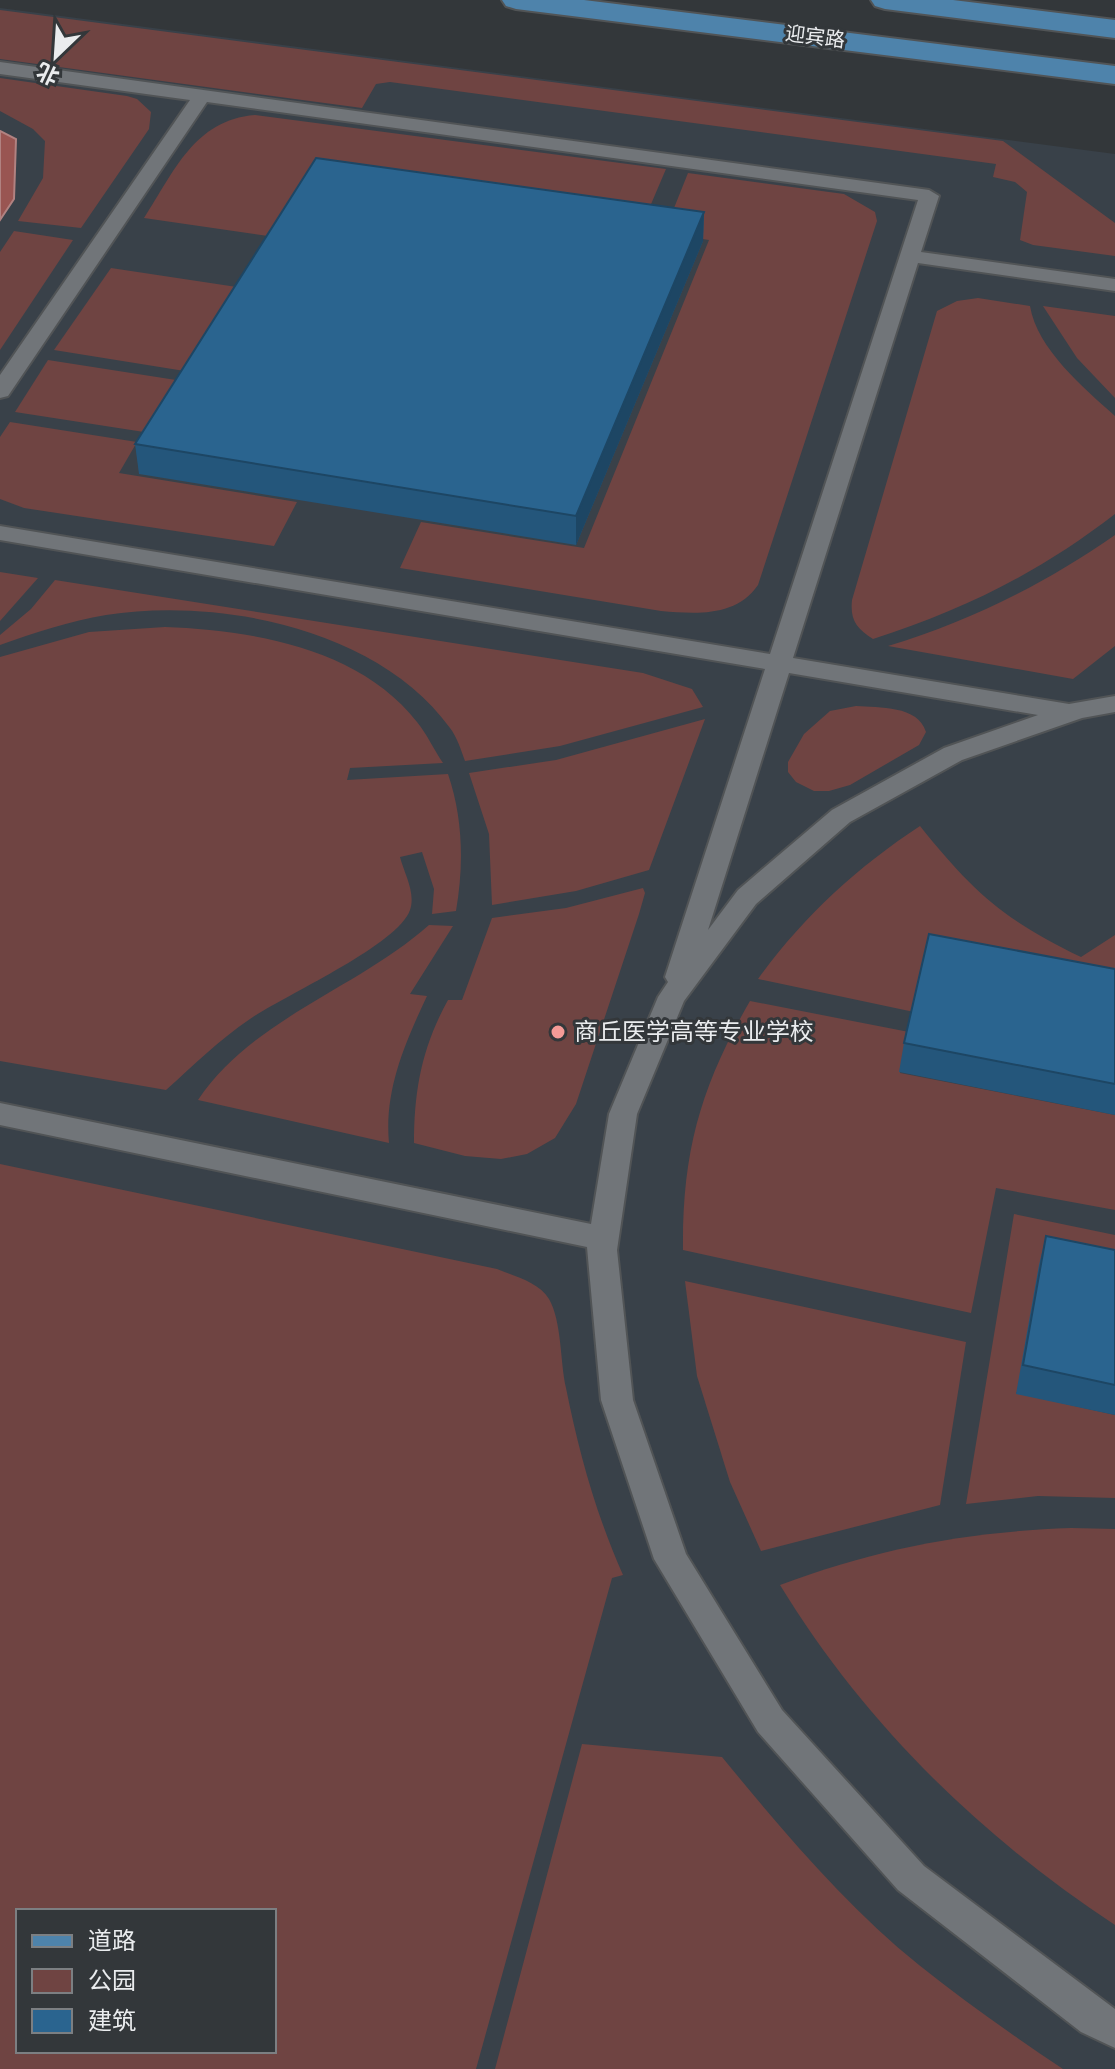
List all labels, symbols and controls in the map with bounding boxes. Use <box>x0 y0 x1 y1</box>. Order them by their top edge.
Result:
north arrow <box>16 16 96 96</box>
street label: 迎宾路 <box>784 21 846 53</box>
text: 北 <box>32 57 63 91</box>
place label: 商丘医学高等专业学校 <box>574 1017 814 1047</box>
marker: 商丘医学高等专业学校 <box>549 1023 567 1041</box>
legend <box>16 1909 276 2053</box>
text: 道路 <box>88 1926 136 1956</box>
text: 公园 <box>88 1966 136 1996</box>
text: 建筑 <box>88 2006 136 2036</box>

